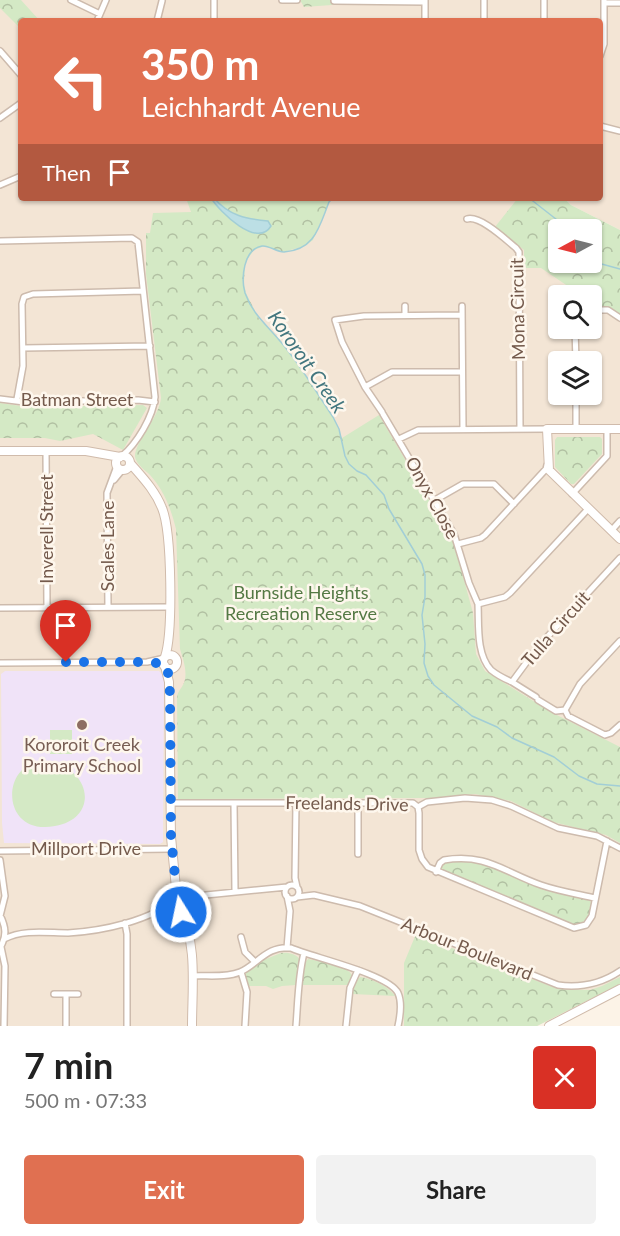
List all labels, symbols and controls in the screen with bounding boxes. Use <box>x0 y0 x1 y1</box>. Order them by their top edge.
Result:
text: 350 m <box>141 39 259 89</box>
icon: left <box>42 42 120 120</box>
text: Leichhardt Avenue <box>141 90 361 123</box>
icon: arrive <box>103 156 136 189</box>
text: Then <box>42 159 91 186</box>
north arrow <box>548 219 602 273</box>
map controls <box>548 219 602 405</box>
street label: Mona Circuit <box>505 257 529 360</box>
button: search <box>548 285 602 339</box>
water label: Kororoit Creek <box>264 306 352 418</box>
button: layers <box>548 351 602 405</box>
street label: Batman Street <box>21 388 134 410</box>
street label: Onyx Close <box>401 453 464 543</box>
street label: Inverell Street <box>35 474 57 584</box>
street label: Scales Lane <box>96 500 118 592</box>
park label: Burnside Heights Recreation Reserve <box>225 581 377 624</box>
street label: Tulla Circuit <box>517 586 594 671</box>
pin <box>40 600 91 662</box>
icon: arrive <box>49 609 82 642</box>
marker: Kororoit Creek Primary School <box>75 718 89 732</box>
place label: Kororoit Creek Primary School <box>23 733 141 776</box>
street label: Freelands Drive <box>285 791 409 815</box>
street label: Millport Drive <box>31 837 141 859</box>
position arrow <box>149 880 213 944</box>
street label: Arbour Boulevard <box>399 912 536 984</box>
text: 7 min <box>24 1043 113 1087</box>
button: close <box>533 1046 596 1109</box>
text: 500 m · 07:33 <box>24 1088 147 1112</box>
button: Exit <box>24 1155 304 1224</box>
button: Share <box>316 1155 596 1224</box>

